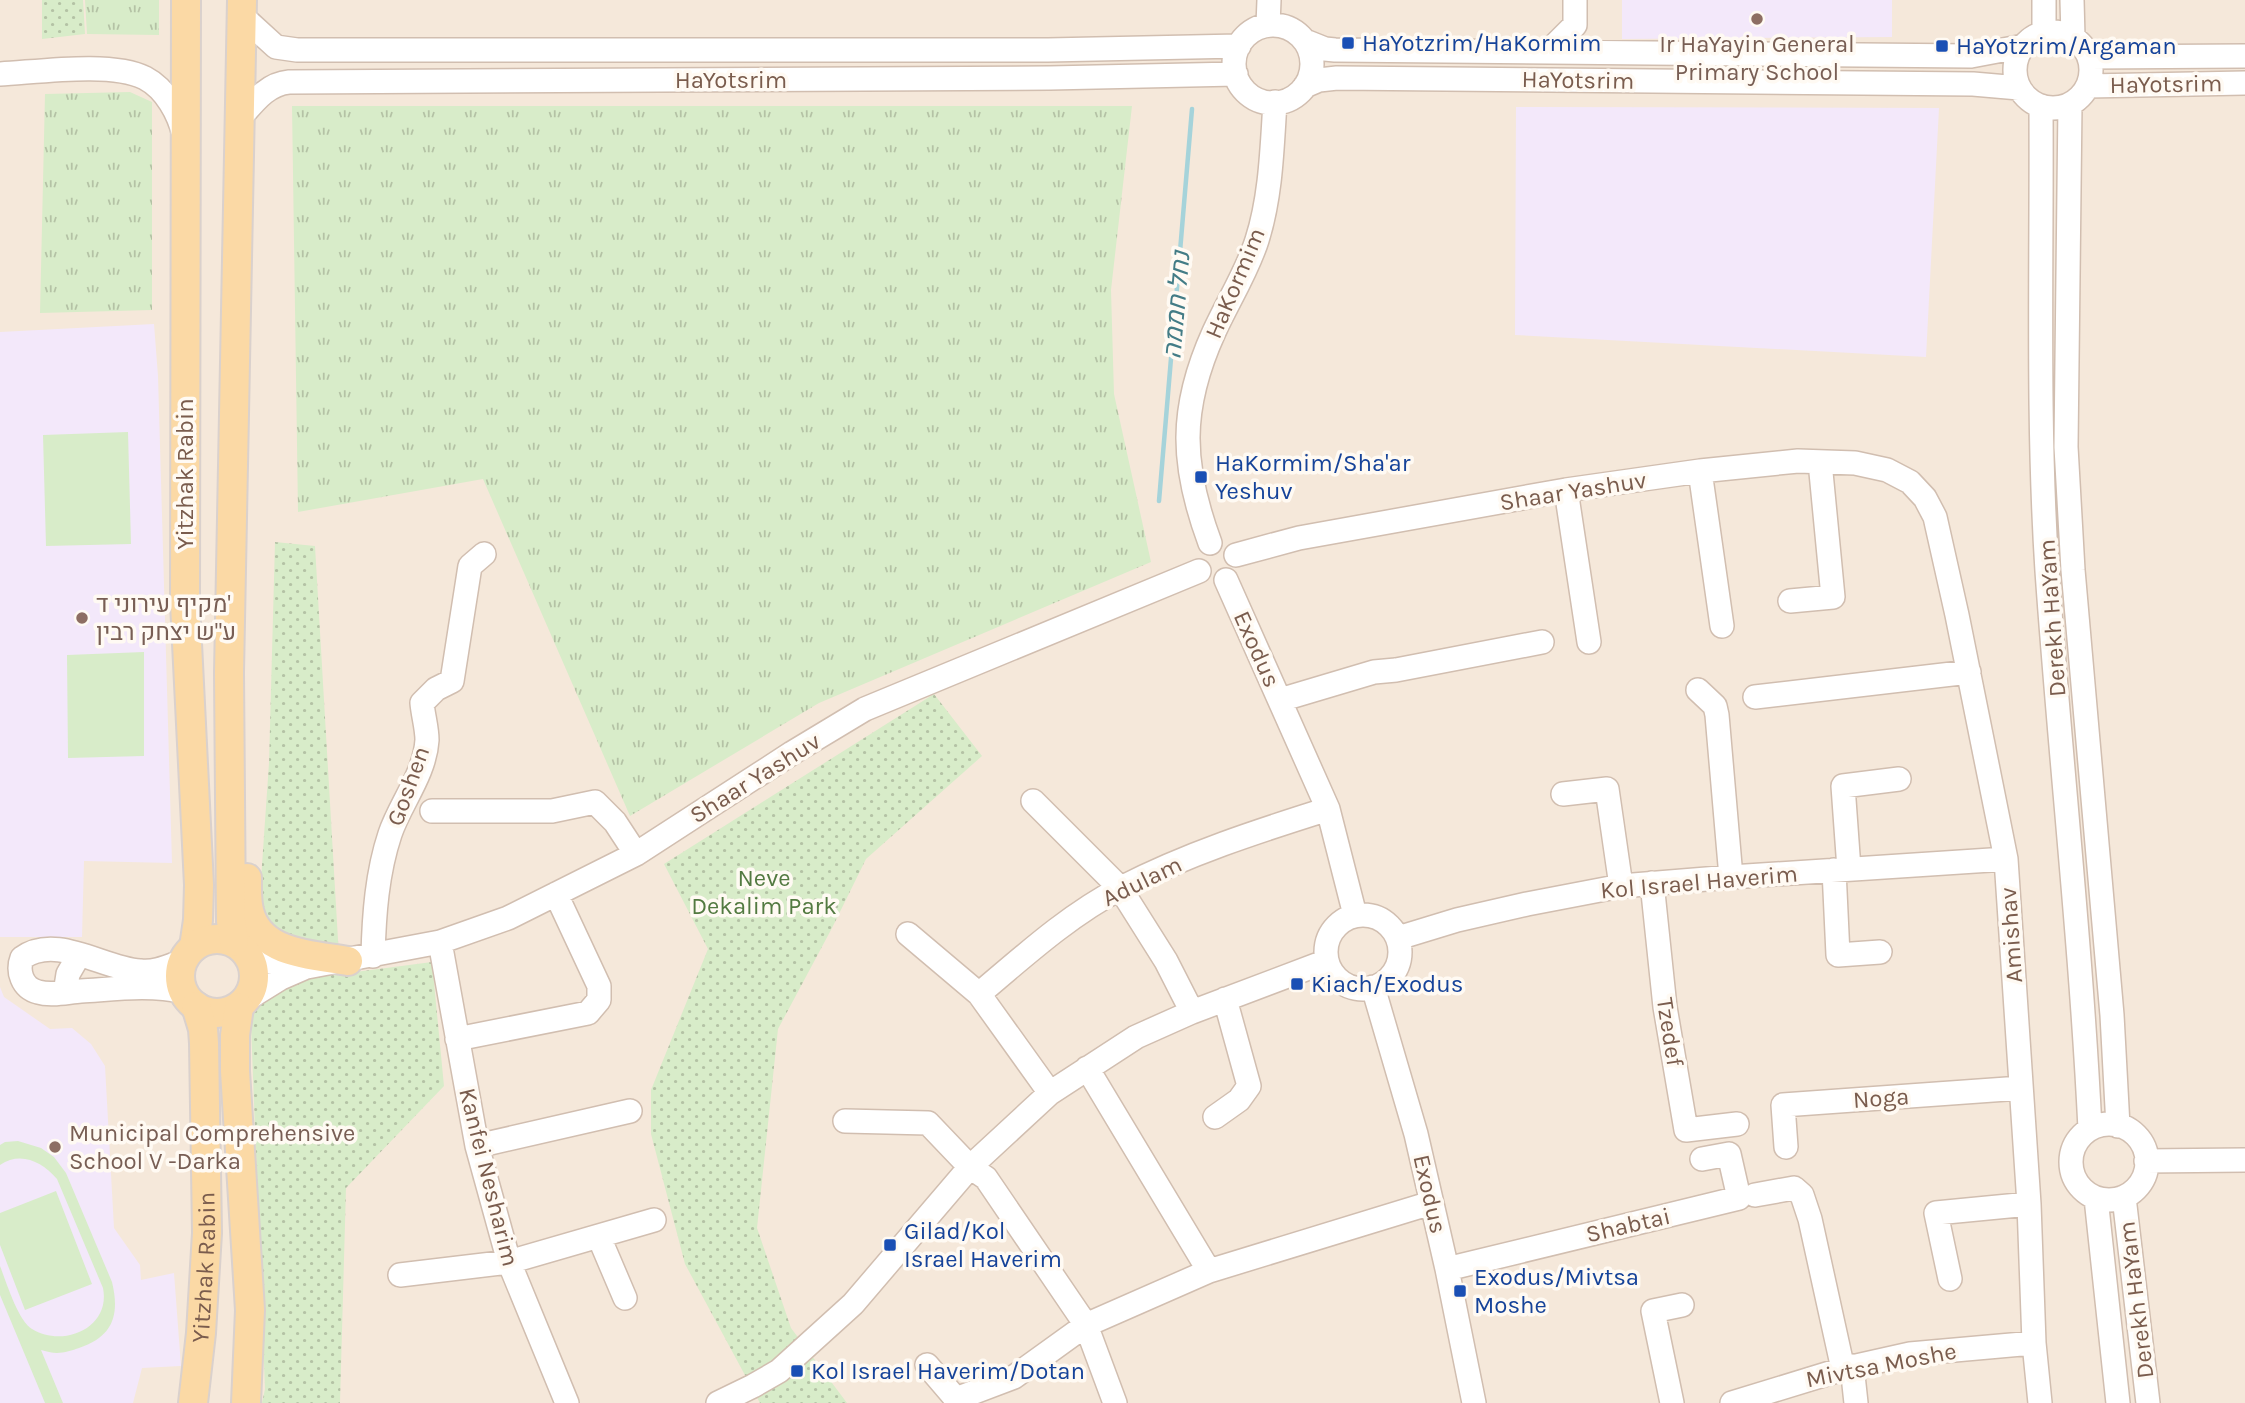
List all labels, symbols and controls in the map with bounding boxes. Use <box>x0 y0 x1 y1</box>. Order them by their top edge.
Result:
marker: Ir HaYayin General Primary School <box>1749 11 1765 27</box>
place label: HaYotzrim/HaKormim <box>1362 29 1601 57</box>
place label: Ir HaYayin General Primary School <box>1659 30 1855 86</box>
place label: HaYotzrim/Argaman <box>1956 32 2177 60</box>
marker: HaYotzrim/HaKormim <box>1340 35 1356 51</box>
marker: HaYotzrim/Argaman <box>1934 38 1950 54</box>
street label: HaYotsrim <box>1521 65 1635 95</box>
street label: HaYotsrim <box>675 66 787 94</box>
street label: HaYotsrim <box>2109 69 2223 99</box>
street label: HaKormim <box>1199 223 1271 343</box>
water label: נחל חממה <box>1156 248 1197 360</box>
street label: Yitzhak Rabin <box>171 398 199 550</box>
place label: HaKormim/Sha'ar Yeshuv <box>1215 449 1411 505</box>
street label: Shaar Yashuv <box>1498 466 1648 516</box>
marker: HaKormim/Sha'ar Yeshuv <box>1193 469 1209 485</box>
street label: Derekh HaYam <box>2033 538 2071 698</box>
place label: מקיף עירוני ד' ע"ש יצחק רבין <box>96 590 236 646</box>
street label: Exodus <box>1228 607 1286 691</box>
marker: מקיף עירוני ד' ע"ש יצחק רבין <box>74 610 90 626</box>
street label: Shaar Yashuv <box>685 727 825 829</box>
street label: Goshen <box>381 742 435 830</box>
street label: Adulam <box>1098 850 1186 912</box>
street label: Kol Israel Haverim <box>1599 859 1799 905</box>
park label: Neve Dekalim Park <box>691 864 837 920</box>
street label: Amishav <box>1994 886 2028 984</box>
place label: Kiach/Exodus <box>1311 970 1463 998</box>
marker: Kiach/Exodus <box>1289 976 1305 992</box>
street label: Tzedef <box>1651 996 1689 1069</box>
street label: Noga <box>1852 1082 1910 1114</box>
street label: Kanfei Nesharim <box>453 1085 525 1269</box>
place label: Municipal Comprehensive School V -Darka <box>69 1119 355 1175</box>
marker: Municipal Comprehensive School V -Darka <box>47 1139 63 1155</box>
street label: Exodus <box>1407 1152 1453 1236</box>
street label: Yitzhak Rabin <box>186 1192 221 1345</box>
street label: Shabtai <box>1583 1202 1673 1248</box>
place label: Gilad/Kol Israel Haverim <box>904 1217 1062 1273</box>
street label: Derekh HaYam <box>2112 1220 2160 1380</box>
marker: Gilad/Kol Israel Haverim <box>882 1237 898 1253</box>
place label: Exodus/Mivtsa Moshe <box>1474 1263 1639 1319</box>
marker: Exodus/Mivtsa Moshe <box>1452 1283 1468 1299</box>
street label: Mivtsa Moshe <box>1803 1337 1959 1393</box>
place label: Kol Israel Haverim/Dotan <box>811 1357 1085 1385</box>
marker: Kol Israel Haverim/Dotan <box>789 1363 805 1379</box>

